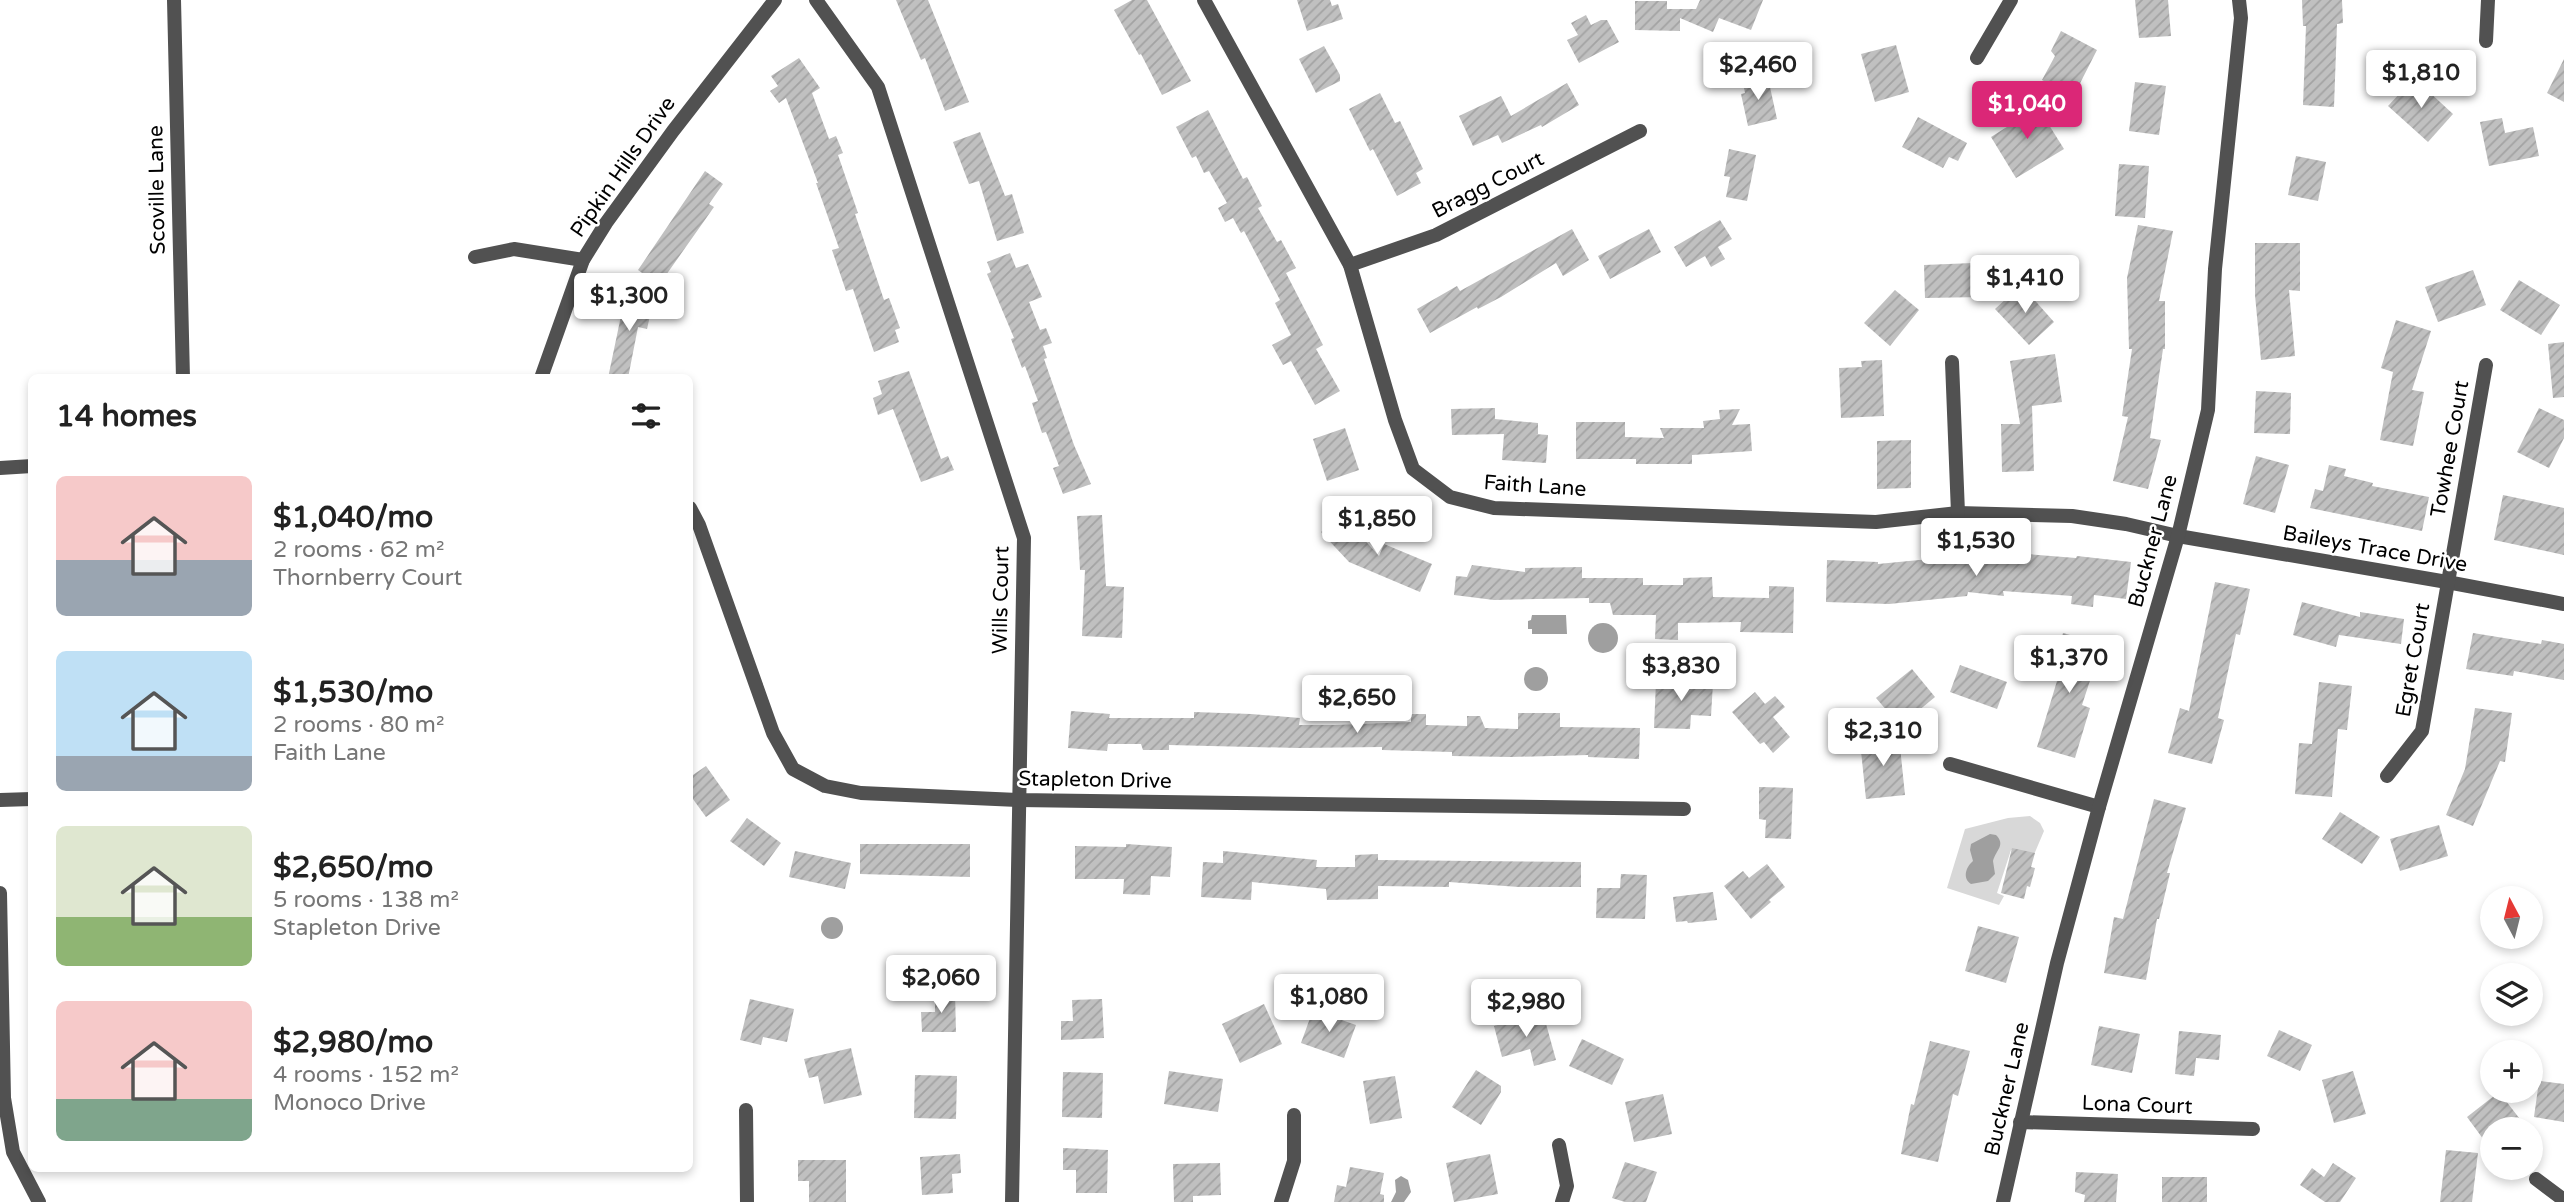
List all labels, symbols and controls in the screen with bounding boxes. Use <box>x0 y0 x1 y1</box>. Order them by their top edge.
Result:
pin: $2,460 <box>1701 42 1815 102</box>
pin: $1,810 <box>2364 50 2478 110</box>
text: $2,460 <box>1719 51 1797 79</box>
text: $1,810 <box>2382 59 2460 87</box>
pin: $1,040 <box>1970 82 2084 141</box>
text: $1,040 <box>1988 90 2066 118</box>
street label: Pipkin Hills Drive <box>565 92 681 242</box>
street label: Scoville Lane <box>143 125 171 255</box>
street label: Bragg Court <box>1428 146 1548 224</box>
pin: $1,410 <box>1968 256 2082 315</box>
text: $1,410 <box>1986 264 2064 292</box>
pin: $1,300 <box>572 274 686 333</box>
text: $1,300 <box>590 282 668 310</box>
street label: Towhee Court <box>2426 379 2474 519</box>
icon: filters <box>627 397 665 435</box>
text: 14 homes <box>56 398 197 435</box>
street label: Faith Lane <box>1483 470 1587 502</box>
street label: Buckner Lane <box>2123 472 2183 610</box>
pin: $1,850 <box>1320 496 1434 556</box>
text: $1,040/mo <box>273 499 433 536</box>
icon: home <box>112 504 196 588</box>
text: $1,850 <box>1338 505 1416 533</box>
pin: $1,530 <box>1919 518 2033 578</box>
street label: Baileys Trace Drive <box>2281 520 2469 578</box>
text: $1,530 <box>1937 527 2015 555</box>
text: 2 rooms · 62 m² <box>273 536 444 564</box>
street label: Wills Court <box>988 546 1014 654</box>
text: Thornberry Court <box>273 564 462 592</box>
street label: Egret Court <box>2391 601 2435 719</box>
pin: $1,370 <box>2012 636 2126 695</box>
pin: $3,830 <box>1624 644 1738 703</box>
text: $1,370 <box>2030 644 2108 672</box>
text: $3,830 <box>1642 652 1720 680</box>
text: $1,530/mo <box>273 674 433 711</box>
pin: $2,650 <box>1300 676 1414 735</box>
icon: home <box>112 679 196 763</box>
text: $2,650 <box>1318 684 1396 712</box>
pin: $2,310 <box>1826 708 1940 768</box>
text: 2 rooms · 80 m² <box>273 711 444 739</box>
text: $2,310 <box>1844 717 1922 745</box>
text: Faith Lane <box>273 739 386 767</box>
street label: Stapleton Drive <box>1018 766 1172 794</box>
text: $2,650/mo <box>273 849 433 886</box>
icon: home <box>112 854 196 938</box>
text: 5 rooms · 138 m² <box>273 886 459 914</box>
north arrow <box>2480 886 2543 948</box>
map controls <box>2480 886 2543 1180</box>
text: Stapleton Drive <box>273 914 441 942</box>
pin: $2,060 <box>884 956 998 1015</box>
button: layers <box>2480 963 2543 1026</box>
text: $2,060 <box>902 964 980 992</box>
pin: $1,080 <box>1272 974 1386 1034</box>
pin: $2,980 <box>1469 979 1583 1039</box>
text: $1,080 <box>1290 983 1368 1011</box>
text: $2,980 <box>1487 988 1565 1016</box>
street label: Buckner Lane <box>1979 1020 2035 1158</box>
text: $2,980/mo <box>273 1024 433 1061</box>
icon: home <box>112 1029 196 1113</box>
button: + <box>2480 1040 2543 1103</box>
text: 4 rooms · 152 m² <box>273 1061 459 1089</box>
text: Monoco Drive <box>273 1089 426 1117</box>
street label: Lona Court <box>2081 1091 2193 1119</box>
button: − <box>2480 1117 2543 1180</box>

